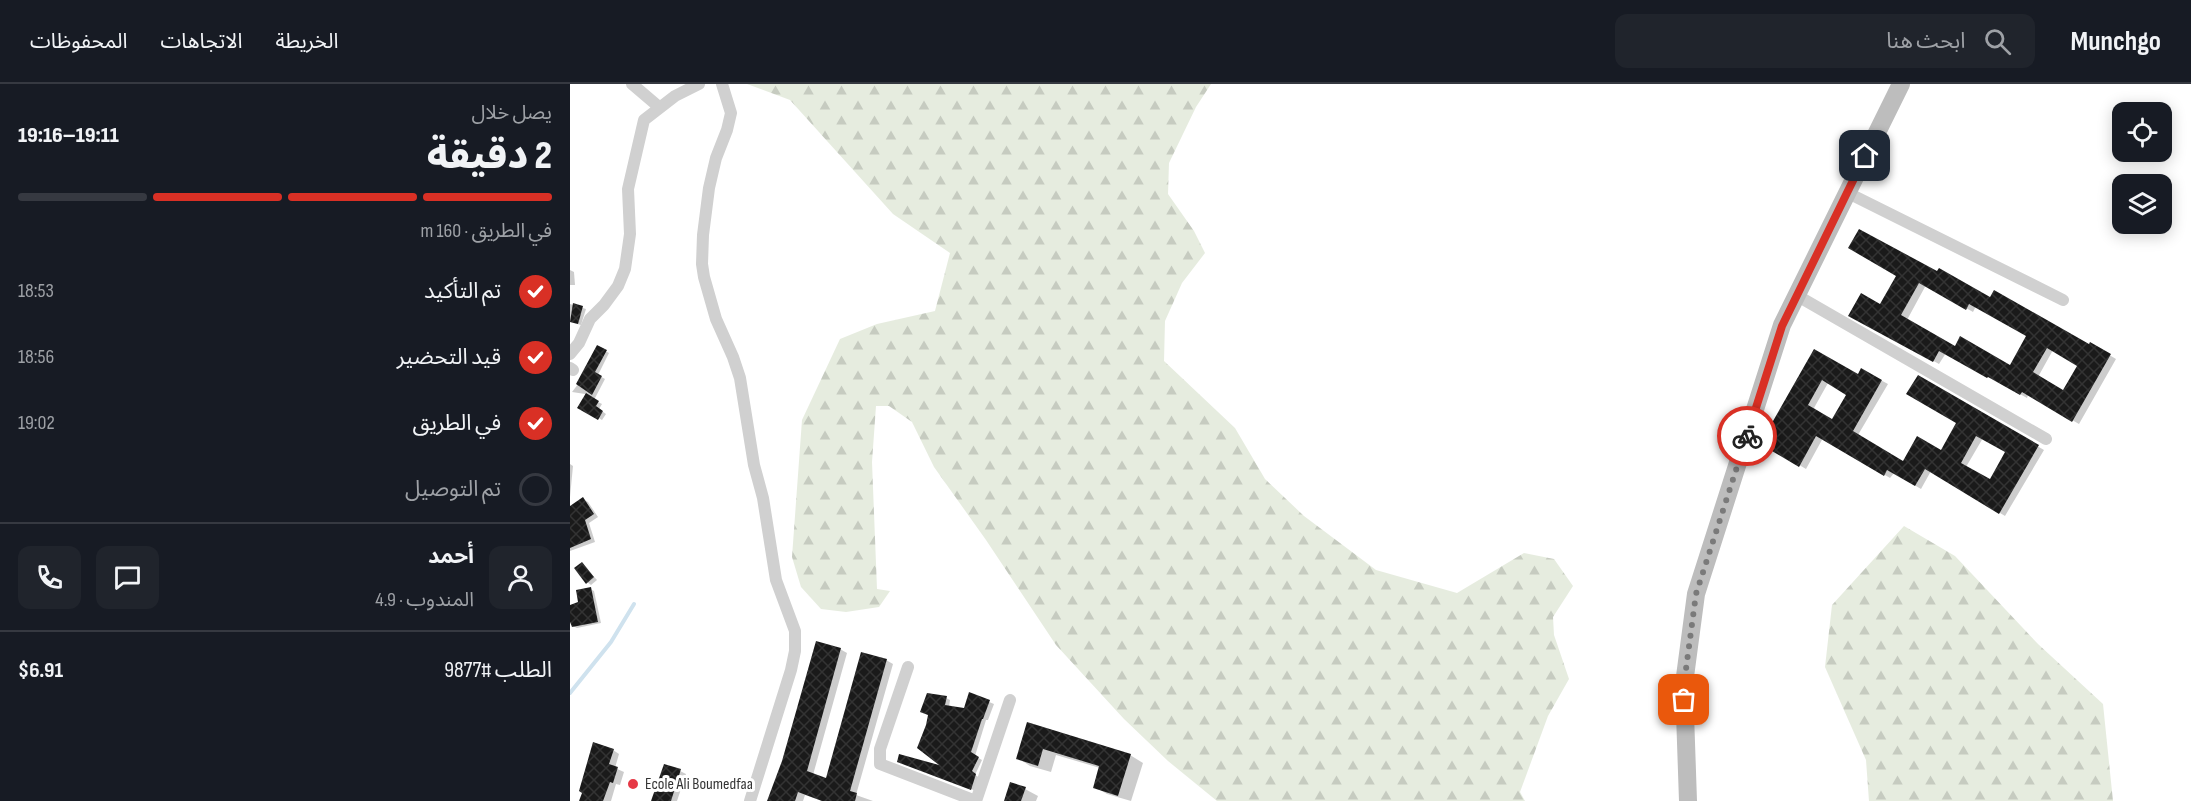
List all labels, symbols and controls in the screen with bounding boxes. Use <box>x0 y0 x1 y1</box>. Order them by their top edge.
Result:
search box <box>1615 14 2035 68</box>
icon: search <box>1981 25 2014 58</box>
text: Munchgo <box>2071 25 2161 58</box>
text: ابحث هنا <box>1886 28 1966 55</box>
text: المحفوظات <box>30 29 127 54</box>
text: الاتجاهات <box>160 29 242 54</box>
text: الخريطة <box>275 29 338 54</box>
text: يصل خلال <box>472 101 552 125</box>
map controls <box>2112 102 2172 234</box>
button: locate <box>2112 102 2172 162</box>
text: 19:11–19:16 <box>18 122 119 149</box>
pin <box>1839 130 1890 181</box>
text: 2 دقيقة <box>427 133 552 180</box>
icon: home <box>1848 139 1881 172</box>
button: layers <box>2112 174 2172 234</box>
text: في الطريق · 160 m <box>420 219 552 243</box>
icon: check <box>519 275 552 308</box>
text: تم التأكيد <box>424 278 501 305</box>
text: 18:53 <box>18 279 54 303</box>
icon: check <box>519 341 552 374</box>
text: قيد التحضير <box>397 344 501 371</box>
text: 18:56 <box>18 345 54 369</box>
courier <box>1717 406 1777 466</box>
icon: check <box>519 407 552 440</box>
text: في الطريق <box>412 410 501 437</box>
text: 19:02 <box>18 411 55 435</box>
icon: bike <box>1731 420 1764 453</box>
text: تم التوصيل <box>405 476 501 503</box>
text: أحمد <box>428 543 474 570</box>
button: phone <box>18 546 81 609</box>
button: chat <box>96 546 159 609</box>
button: person <box>489 546 552 609</box>
text: المندوب · 4.9 <box>375 588 474 612</box>
text: $6.91 <box>18 657 63 684</box>
text: الطلب #9877 <box>444 657 552 684</box>
pin <box>1658 674 1709 725</box>
icon: bag <box>1667 683 1700 716</box>
place label: Ecole Ali Boumedfaa <box>645 775 753 794</box>
marker: Ecole Ali Boumedfaa <box>626 777 640 791</box>

